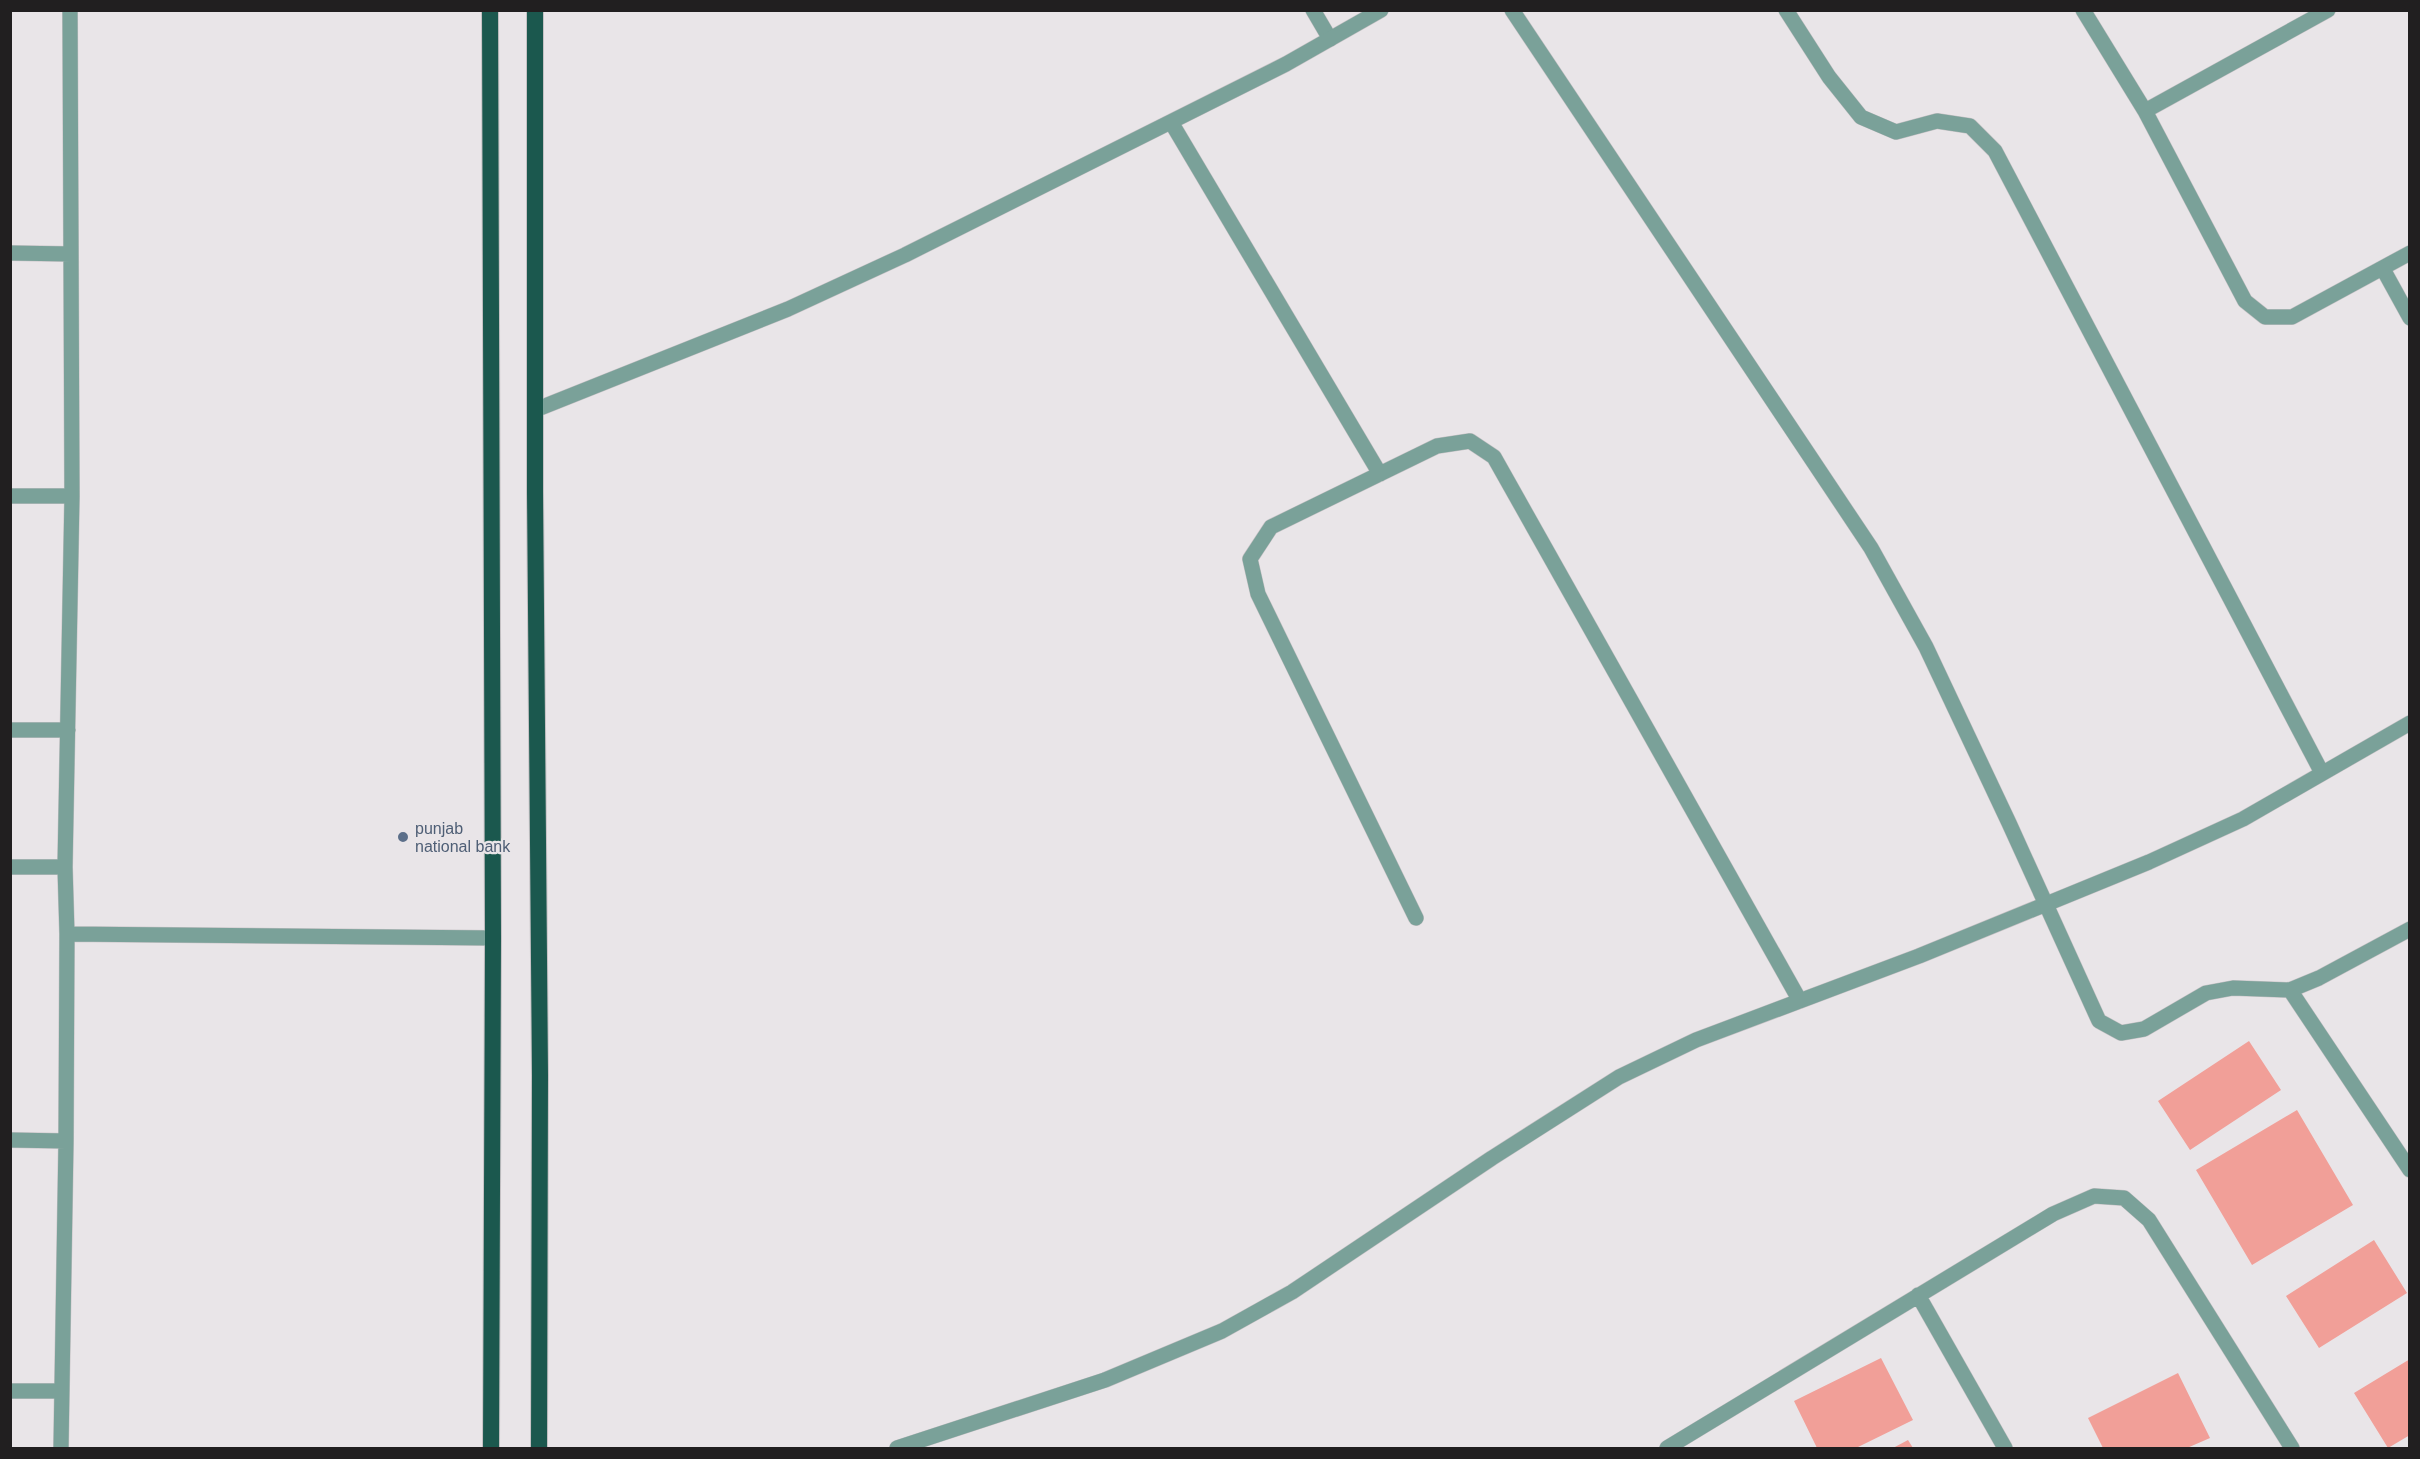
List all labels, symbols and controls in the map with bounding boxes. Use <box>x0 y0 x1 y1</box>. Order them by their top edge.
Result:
place label: punjab national bank <box>415 820 511 855</box>
marker: punjab national bank <box>396 830 410 844</box>

